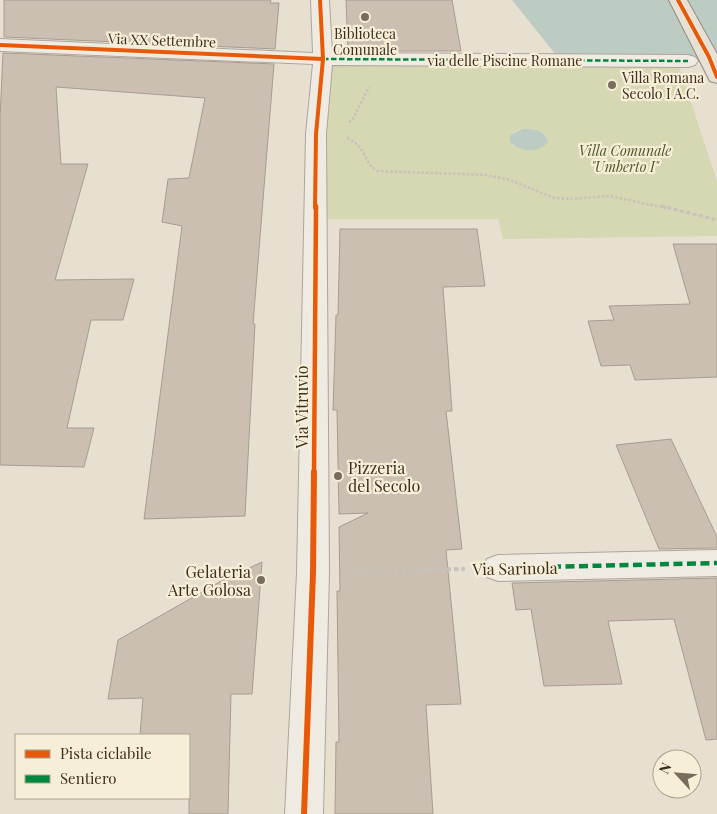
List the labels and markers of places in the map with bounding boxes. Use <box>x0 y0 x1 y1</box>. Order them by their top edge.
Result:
marker: Biblioteca Comunale <box>359 11 371 23</box>
place label: Biblioteca Comunale <box>333 24 397 59</box>
place label: Villa Romana Secolo I A.C. <box>621 68 704 103</box>
marker: Villa Romana Secolo I A.C. <box>606 79 618 91</box>
place label: Pizzeria del Secolo <box>348 457 420 496</box>
marker: Pizzeria del Secolo <box>332 470 344 482</box>
place label: Gelateria Arte Golosa <box>167 561 251 600</box>
marker: Gelateria Arte Golosa <box>255 574 267 586</box>

